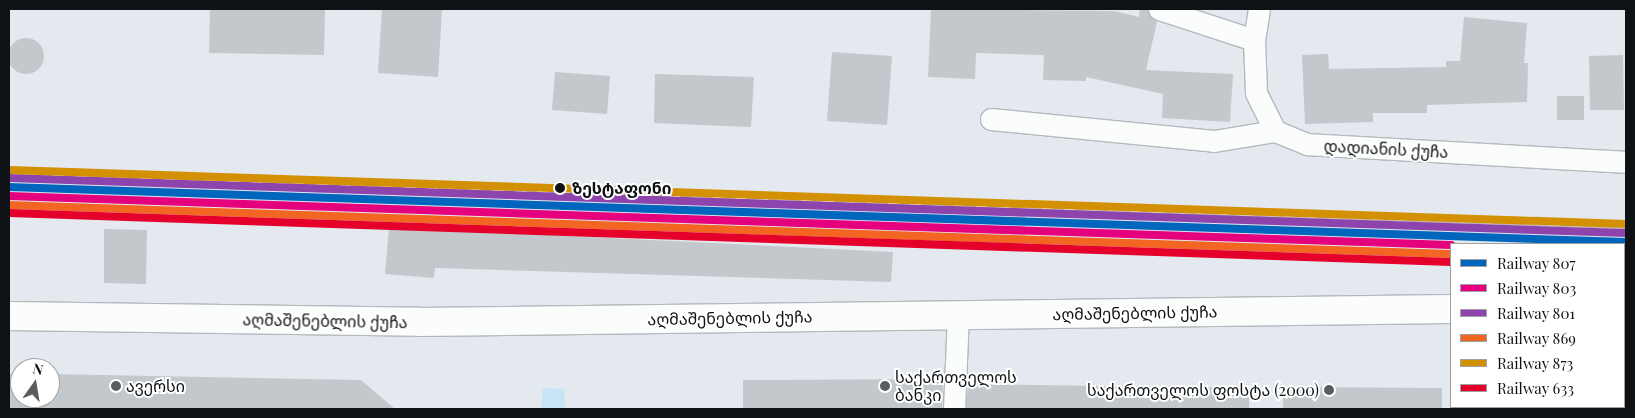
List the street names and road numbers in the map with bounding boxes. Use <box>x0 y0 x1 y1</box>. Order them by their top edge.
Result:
street label: დადიანის ქუჩა <box>1323 136 1449 162</box>
street label: აღმაშენებლის ქუჩა <box>1052 302 1218 324</box>
street label: აღმაშენებლის ქუჩა <box>647 307 813 329</box>
street label: აღმაშენებლის ქუჩა <box>242 310 408 332</box>

